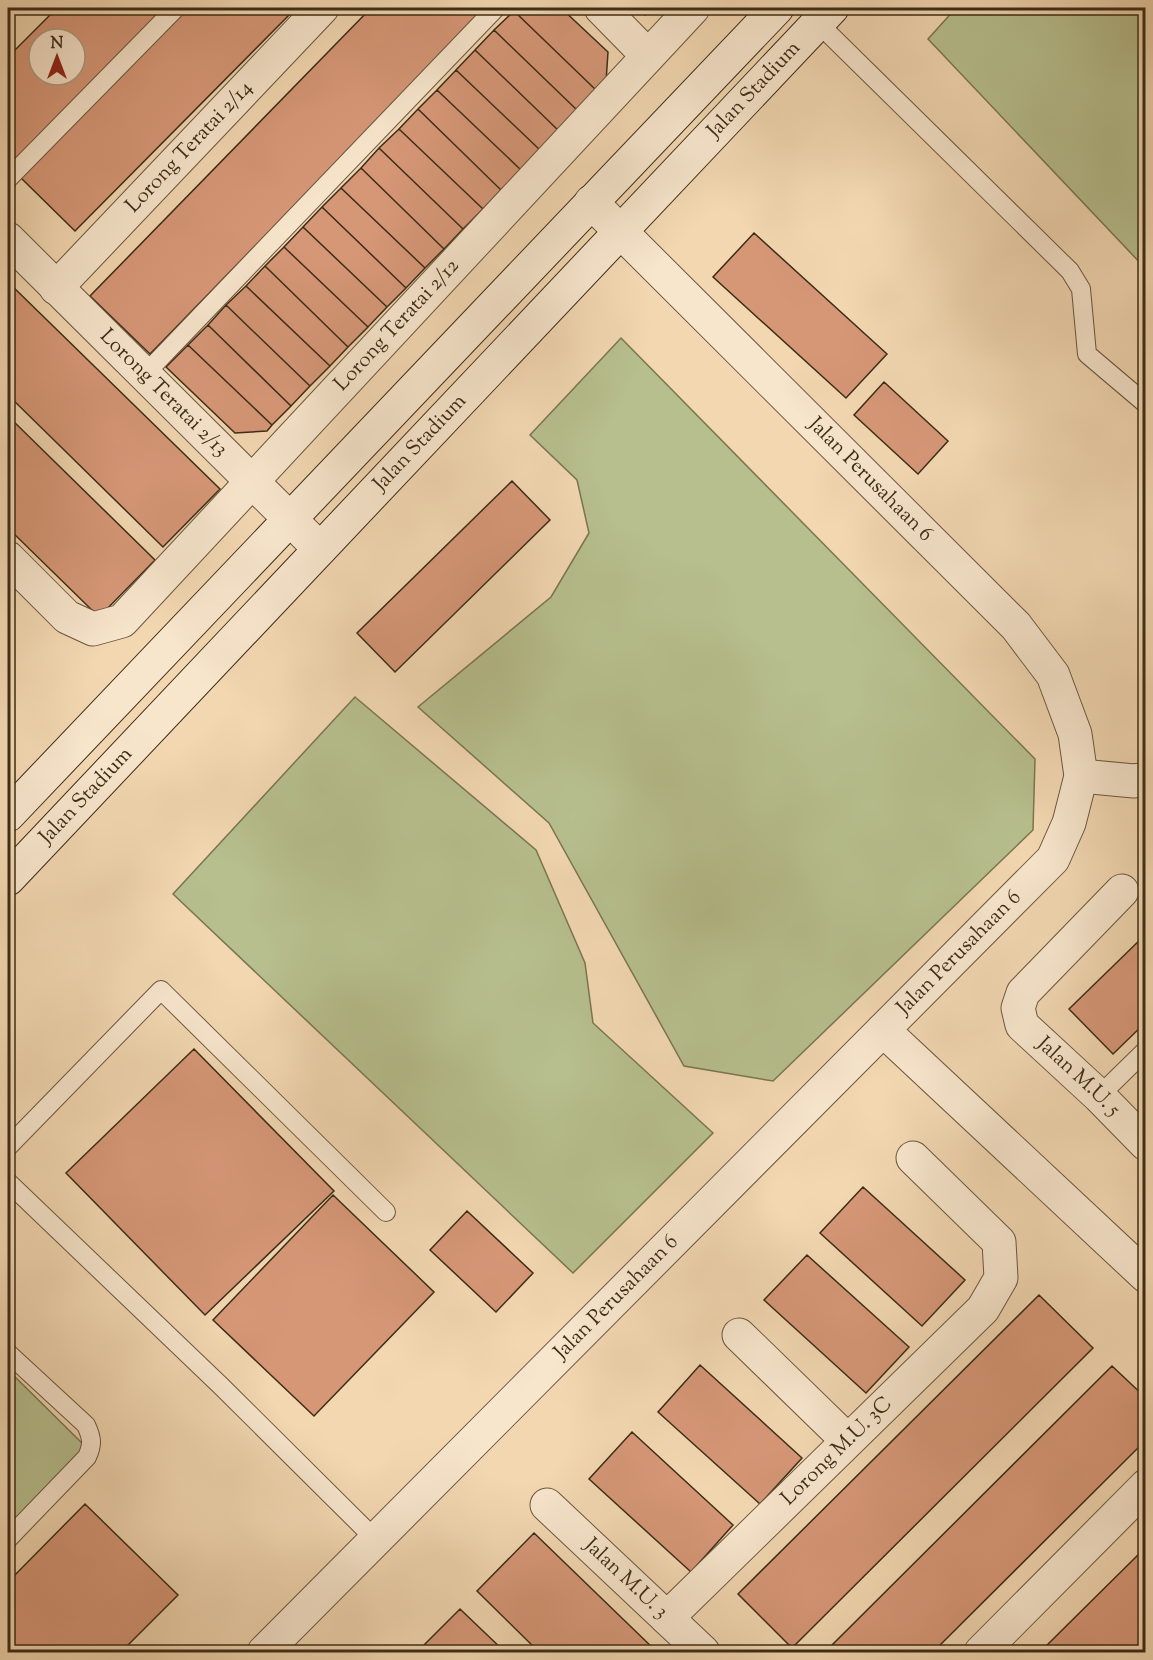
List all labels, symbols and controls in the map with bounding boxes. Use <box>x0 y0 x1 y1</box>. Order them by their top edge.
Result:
north arrow <box>27 27 87 87</box>
text: N <box>51 33 64 56</box>
street label: Jalan Stadium <box>700 35 808 146</box>
street label: Lorong Teratai 2/14 <box>119 74 260 220</box>
street label: Lorong Teratai 2/12 <box>328 252 467 399</box>
street label: Lorong Teratai 2/13 <box>92 323 234 464</box>
street label: Jalan Stadium <box>366 388 474 499</box>
street label: Jalan Perusahaan 6 <box>800 410 939 549</box>
street label: Jalan Stadium <box>32 741 140 852</box>
street label: Jalan Perusahaan 6 <box>890 884 1029 1023</box>
street label: Jalan M.U. 5 <box>1029 1030 1127 1124</box>
street label: Jalan Perusahaan 6 <box>547 1228 686 1368</box>
street label: Lorong M.U. 3C <box>775 1390 900 1513</box>
street label: Jalan M.U. 3 <box>576 1531 675 1626</box>

